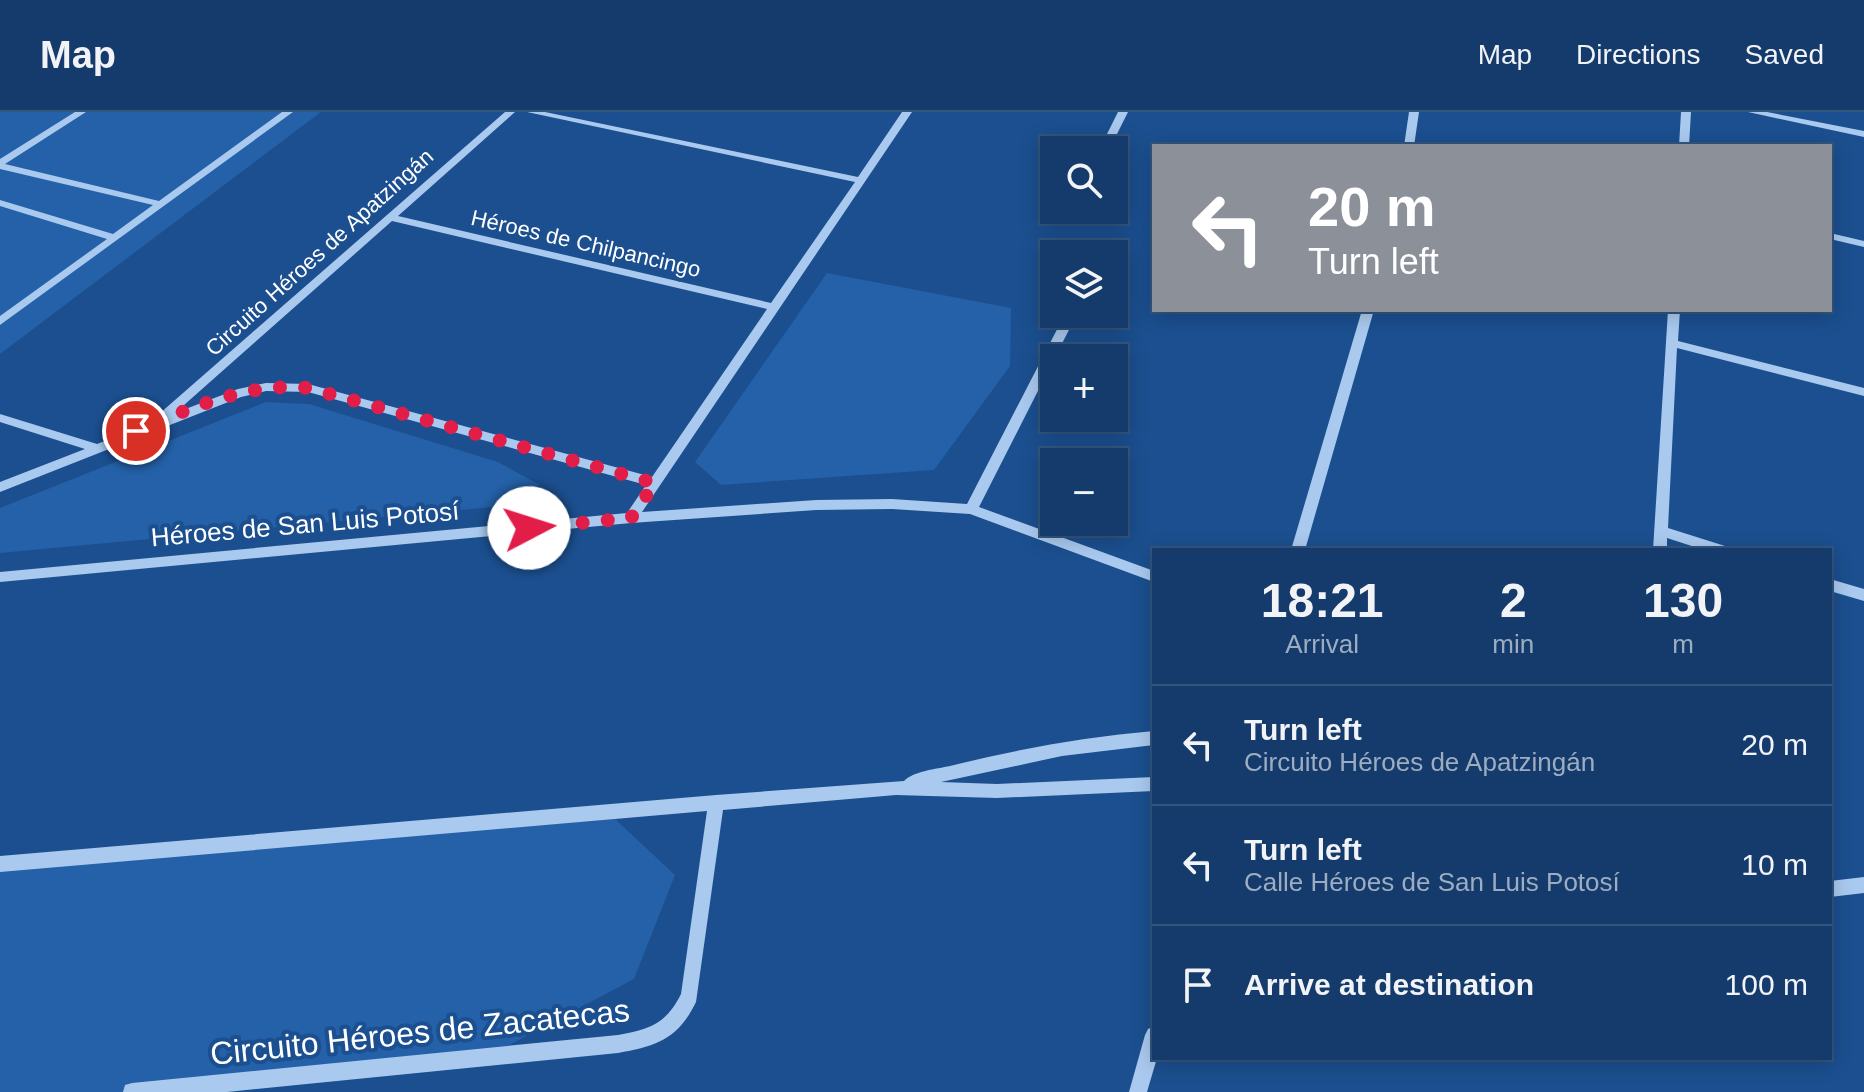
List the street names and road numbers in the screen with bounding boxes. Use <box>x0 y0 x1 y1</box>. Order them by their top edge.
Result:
street label: Circuito Héroes de Apatzingán <box>201 144 438 361</box>
street label: Héroes de Chilpancingo <box>469 205 703 282</box>
street label: Héroes de San Luis Potosí <box>150 496 461 552</box>
street label: Circuito Héroes de Zacatecas <box>209 992 631 1072</box>

